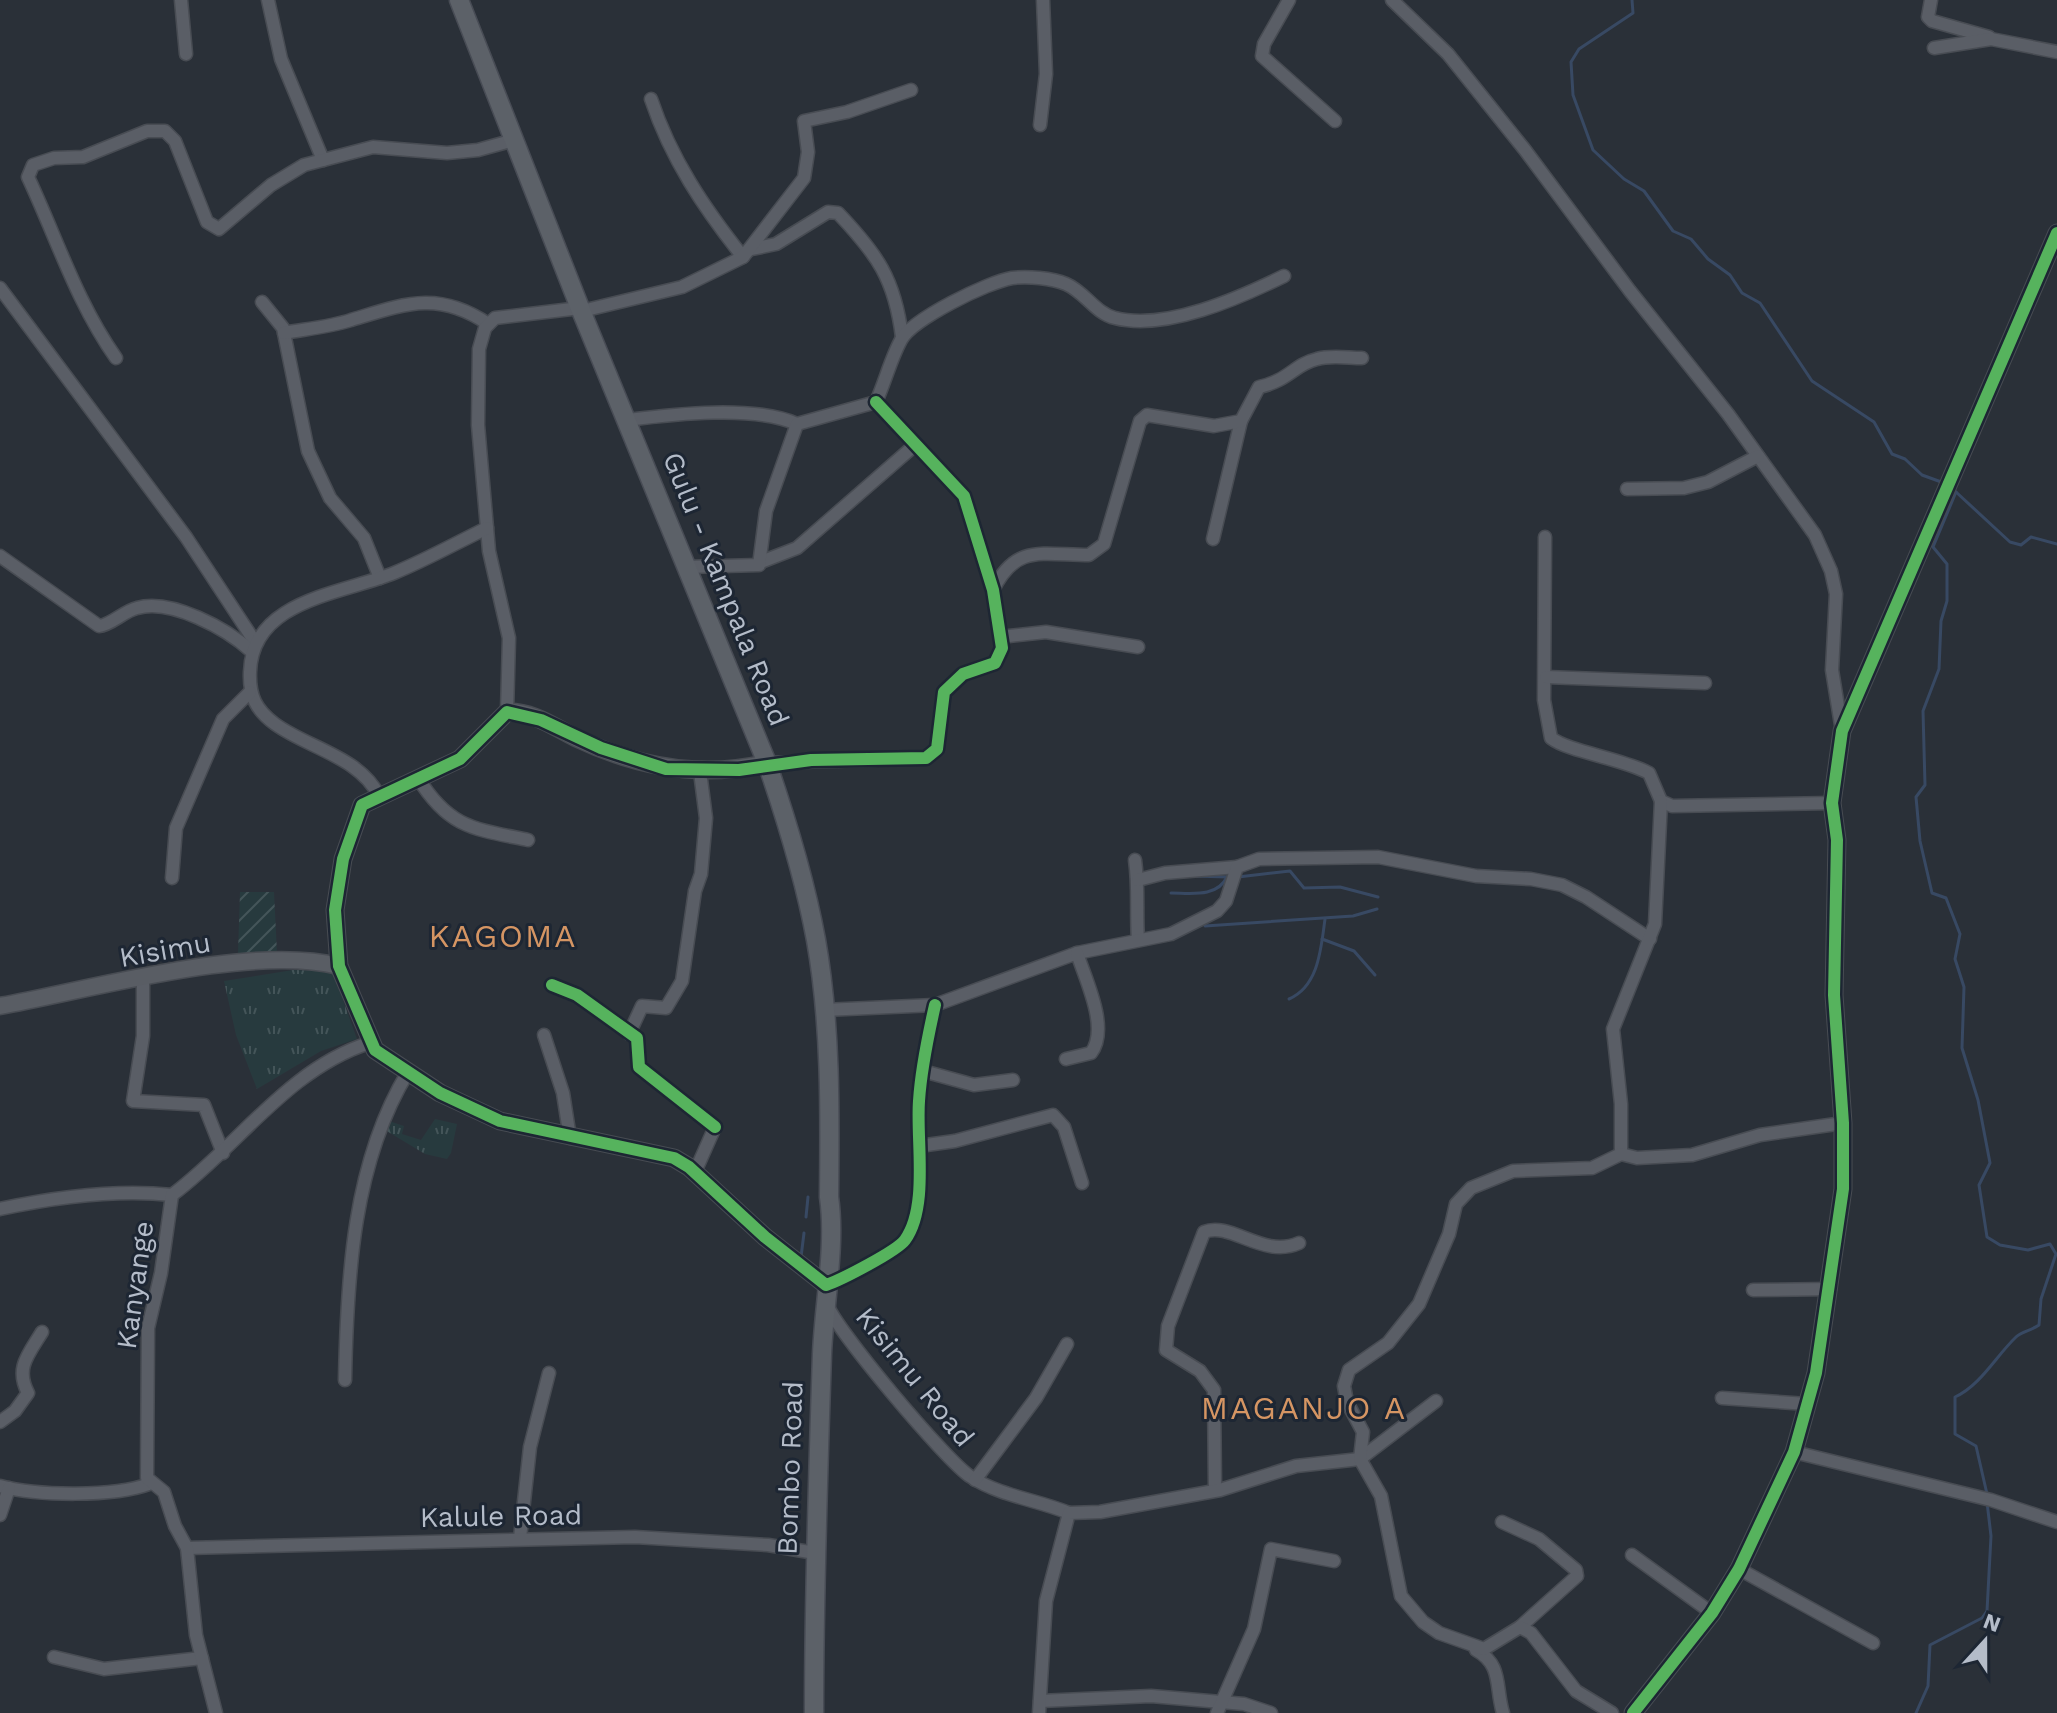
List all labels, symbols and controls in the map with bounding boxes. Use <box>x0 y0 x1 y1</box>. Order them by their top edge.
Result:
street label: Gulu - Kampala Road <box>656 447 796 731</box>
district label: KAGOMA <box>429 917 577 955</box>
street label: Kisimu <box>117 926 213 974</box>
street label: Kanyange <box>110 1219 160 1351</box>
street label: Kisimu Road <box>849 1301 981 1453</box>
street label: Bombo Road <box>770 1380 810 1556</box>
district label: MAGANJO A <box>1201 1389 1407 1427</box>
street label: Kalule Road <box>420 1498 582 1534</box>
north arrow <box>1945 1601 2025 1681</box>
text: N <box>1980 1608 2004 1637</box>

